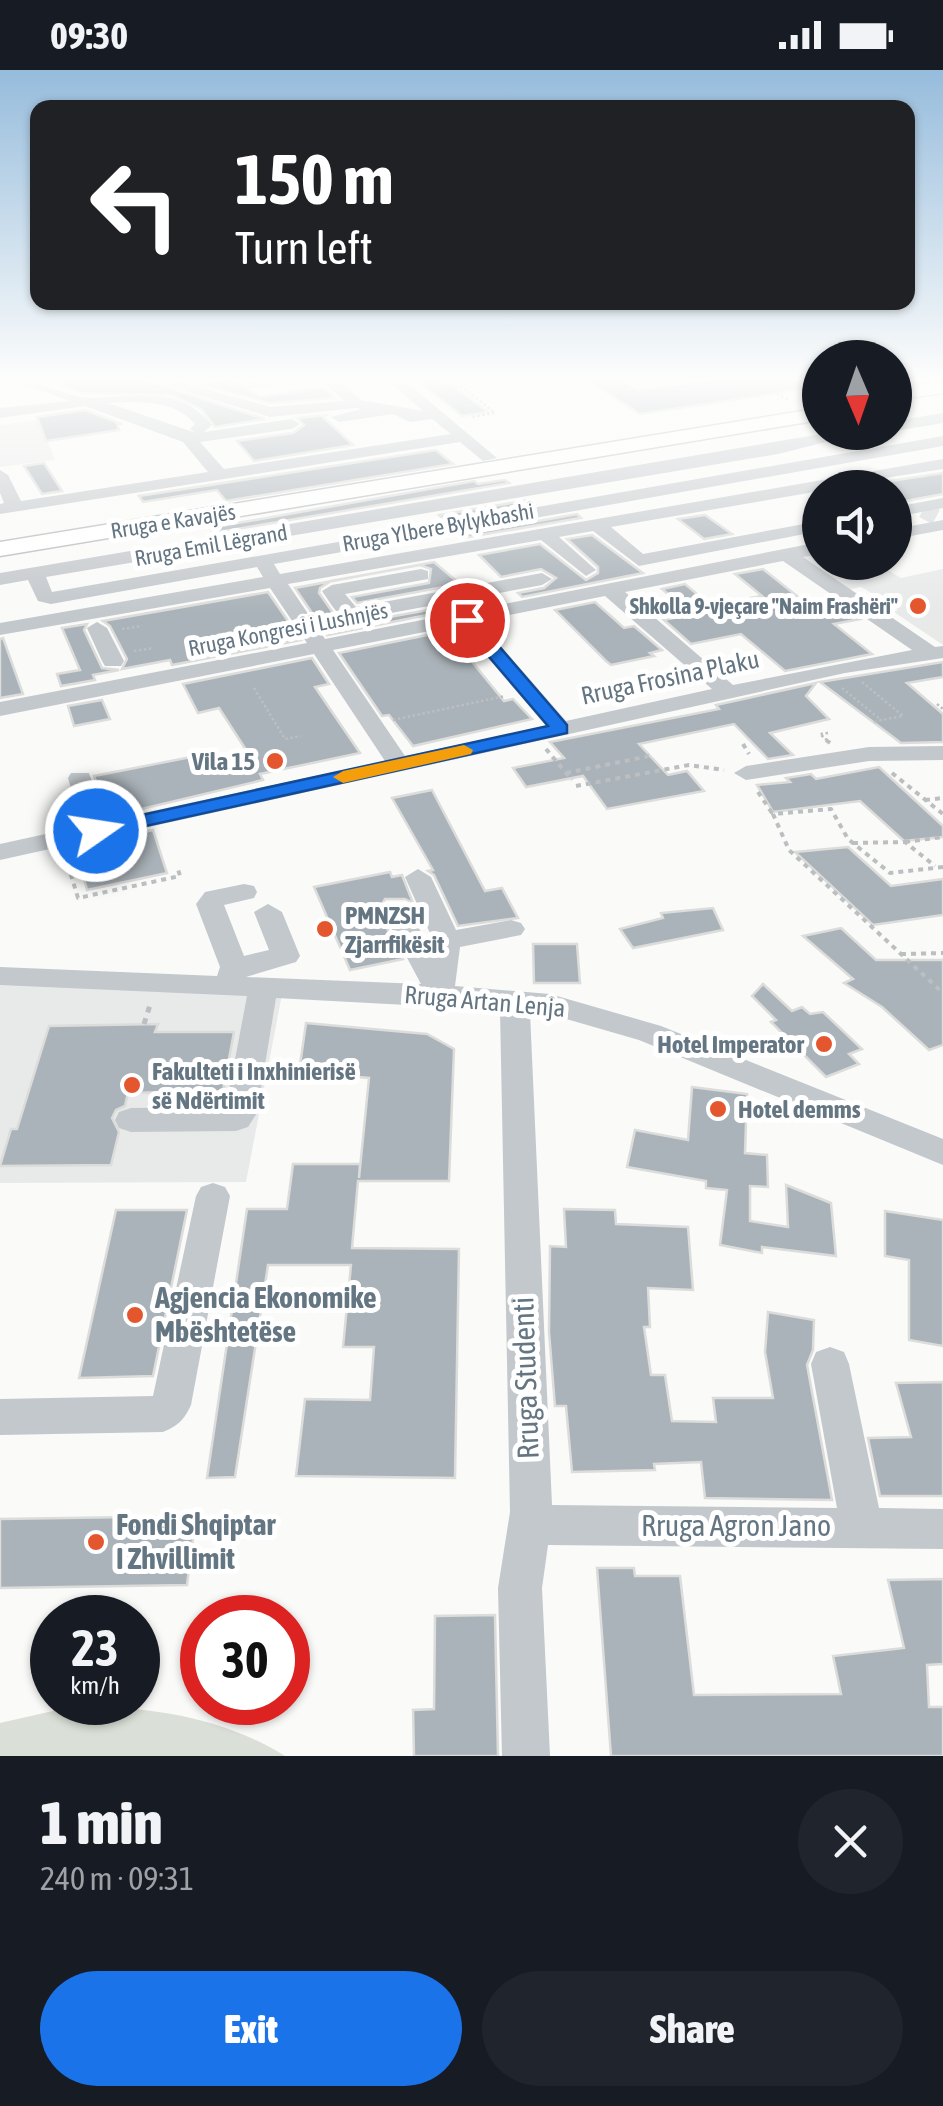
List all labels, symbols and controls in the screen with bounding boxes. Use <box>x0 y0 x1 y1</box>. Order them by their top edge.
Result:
text: 09:30 <box>50 14 128 57</box>
text: 150 m <box>235 139 394 219</box>
icon: left <box>70 140 200 270</box>
text: Turn left <box>235 222 373 274</box>
north arrow <box>802 340 912 450</box>
map controls <box>802 340 912 580</box>
button: sound <box>802 470 912 580</box>
street label: Rruga Ylbere Bylykbashi <box>340 497 536 557</box>
street label: Rruga e Kavajës <box>109 498 237 544</box>
street label: Rruga Emil Lëgrand <box>132 519 290 571</box>
pin <box>425 578 510 663</box>
icon: arrive <box>440 593 495 648</box>
place label: Shkolla 9-vjeçare "Naim Frashëri" <box>630 593 898 619</box>
marker: Shkolla 9-vjeçare "Naim Frashëri" <box>907 595 929 617</box>
street label: Rruga Kongresi i Lushnjës <box>186 597 390 661</box>
street label: Rruga Frosina Plaku <box>578 644 762 710</box>
place label: Vila 15 <box>191 747 255 775</box>
marker: Vila 15 <box>264 750 286 772</box>
position arrow <box>44 779 148 883</box>
place label: PMNZSH Zjarrfikësit <box>345 901 445 958</box>
marker: PMNZSH Zjarrfikësit <box>314 918 336 940</box>
street label: Rruga Artan Lenja <box>403 980 567 1022</box>
place label: Hotel Imperator <box>657 1030 805 1058</box>
marker: Hotel Imperator <box>813 1033 835 1055</box>
place label: Fakulteti i Inxhinierisë së Ndërtimit <box>152 1057 356 1114</box>
marker: Fakulteti i Inxhinierisë së Ndërtimit <box>121 1074 143 1096</box>
place label: Hotel demms <box>738 1095 861 1123</box>
marker: Hotel demms <box>707 1098 729 1120</box>
place label: Agjencia Ekonomike Mbështetëse <box>154 1280 377 1348</box>
street label: Rruga Studenti <box>505 1296 545 1460</box>
marker: Agjencia Ekonomike Mbështetëse <box>124 1304 146 1326</box>
place label: Fondi Shqiptar I Zhvillimit <box>116 1507 276 1575</box>
street label: Rruga Agron Jano <box>641 1508 831 1542</box>
marker: Fondi Shqiptar I Zhvillimit <box>85 1531 107 1553</box>
speed limit sign: 30 <box>180 1595 310 1725</box>
text: 23 <box>71 1619 118 1677</box>
text: km/h <box>70 1671 120 1699</box>
text: 1 min <box>40 1788 163 1857</box>
button: close <box>798 1789 903 1894</box>
text: 240 m · 09:31 <box>40 1860 194 1897</box>
button: Exit <box>40 1971 462 2086</box>
button: Share <box>482 1971 903 2086</box>

